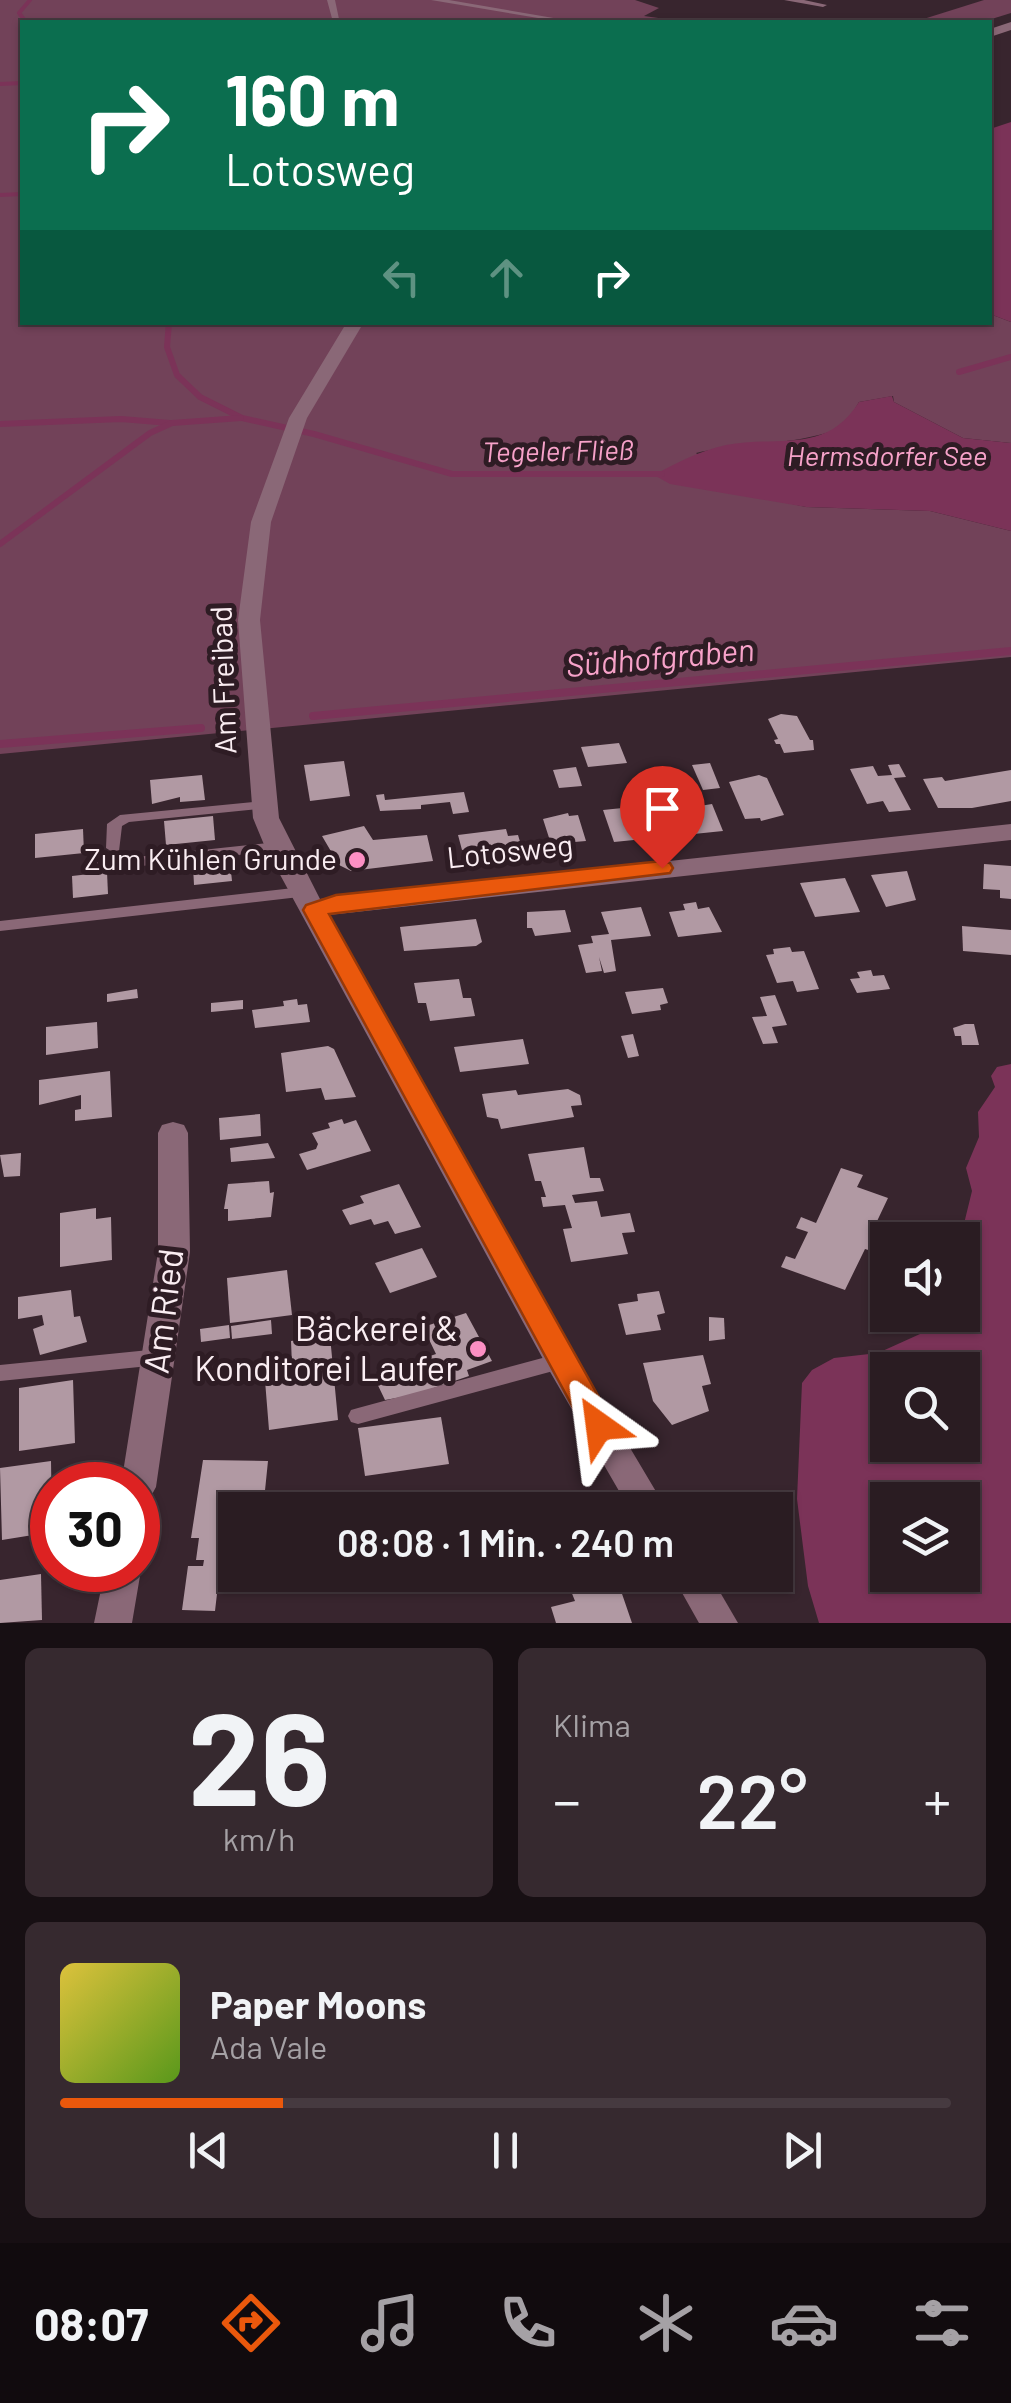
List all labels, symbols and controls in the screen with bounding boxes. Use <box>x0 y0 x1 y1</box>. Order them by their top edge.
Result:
text: 160 m <box>225 56 400 140</box>
icon: right <box>60 60 190 190</box>
text: Lotosweg <box>225 141 415 195</box>
icon: left <box>374 250 429 305</box>
icon: ahead <box>479 250 534 305</box>
icon: right <box>584 250 639 305</box>
water label: Tegeler Fließ <box>482 432 634 468</box>
water label: Hermsdorfer See <box>787 438 987 472</box>
street label: Am Freibad <box>201 605 243 755</box>
water label: Südhofgraben <box>564 629 756 683</box>
pin <box>620 766 705 869</box>
icon: arrive <box>635 781 690 836</box>
street label: Lotosweg <box>445 825 575 875</box>
place label: Zum Kühlen Grunde <box>84 840 337 876</box>
marker: Zum Kühlen Grunde <box>346 849 368 871</box>
map controls <box>870 1222 980 1592</box>
button: sound <box>870 1222 980 1332</box>
street label: Am Ried <box>134 1246 190 1376</box>
place label: Bäckerei & Konditorei Laufer <box>194 1306 458 1388</box>
marker: Bäckerei & Konditorei Laufer <box>467 1338 489 1360</box>
button: search <box>870 1352 980 1462</box>
position arrow <box>547 1374 651 1478</box>
speed limit sign: 30 <box>30 1462 160 1592</box>
button: layers <box>870 1482 980 1592</box>
text: 08:08 · 1 Min. · 240 m <box>337 1519 674 1565</box>
text: 26 <box>188 1676 330 1832</box>
text: Klima <box>553 1705 631 1743</box>
text: 22° <box>696 1754 808 1844</box>
text: − <box>553 1766 581 1832</box>
text: + <box>923 1766 951 1832</box>
text: km/h <box>223 1819 295 1857</box>
text: Paper Moons <box>210 1981 426 2027</box>
text: Ada Vale <box>210 2027 327 2065</box>
icon: previous <box>181 2123 236 2178</box>
icon: pause <box>478 2123 533 2178</box>
icon: next <box>775 2123 830 2178</box>
icon: directions <box>216 2288 286 2358</box>
icon: music <box>355 2288 425 2358</box>
icon: phone <box>493 2288 563 2358</box>
icon: climate <box>631 2288 701 2358</box>
icon: car <box>769 2288 839 2358</box>
icon: filters <box>907 2288 977 2358</box>
text: 08:07 <box>34 2296 148 2350</box>

